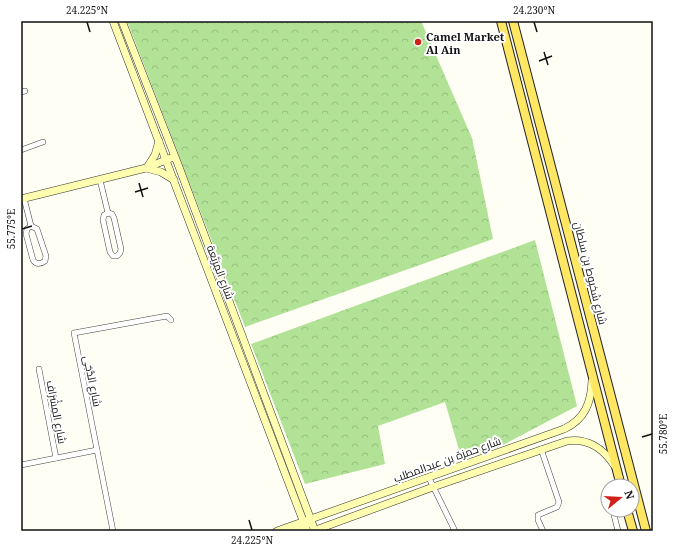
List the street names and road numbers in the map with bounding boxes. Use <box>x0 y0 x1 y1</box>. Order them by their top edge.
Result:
street label: شارع شخبوط بن سلطان <box>570 220 611 326</box>
street label: شارع المِرَبَّعة <box>203 243 238 302</box>
street label: شارع الدُّجَى <box>79 354 106 408</box>
street label: شارع المِشْرَاف <box>43 379 72 445</box>
street label: شارع حمزة بن عبدالمطلب <box>391 433 503 486</box>

